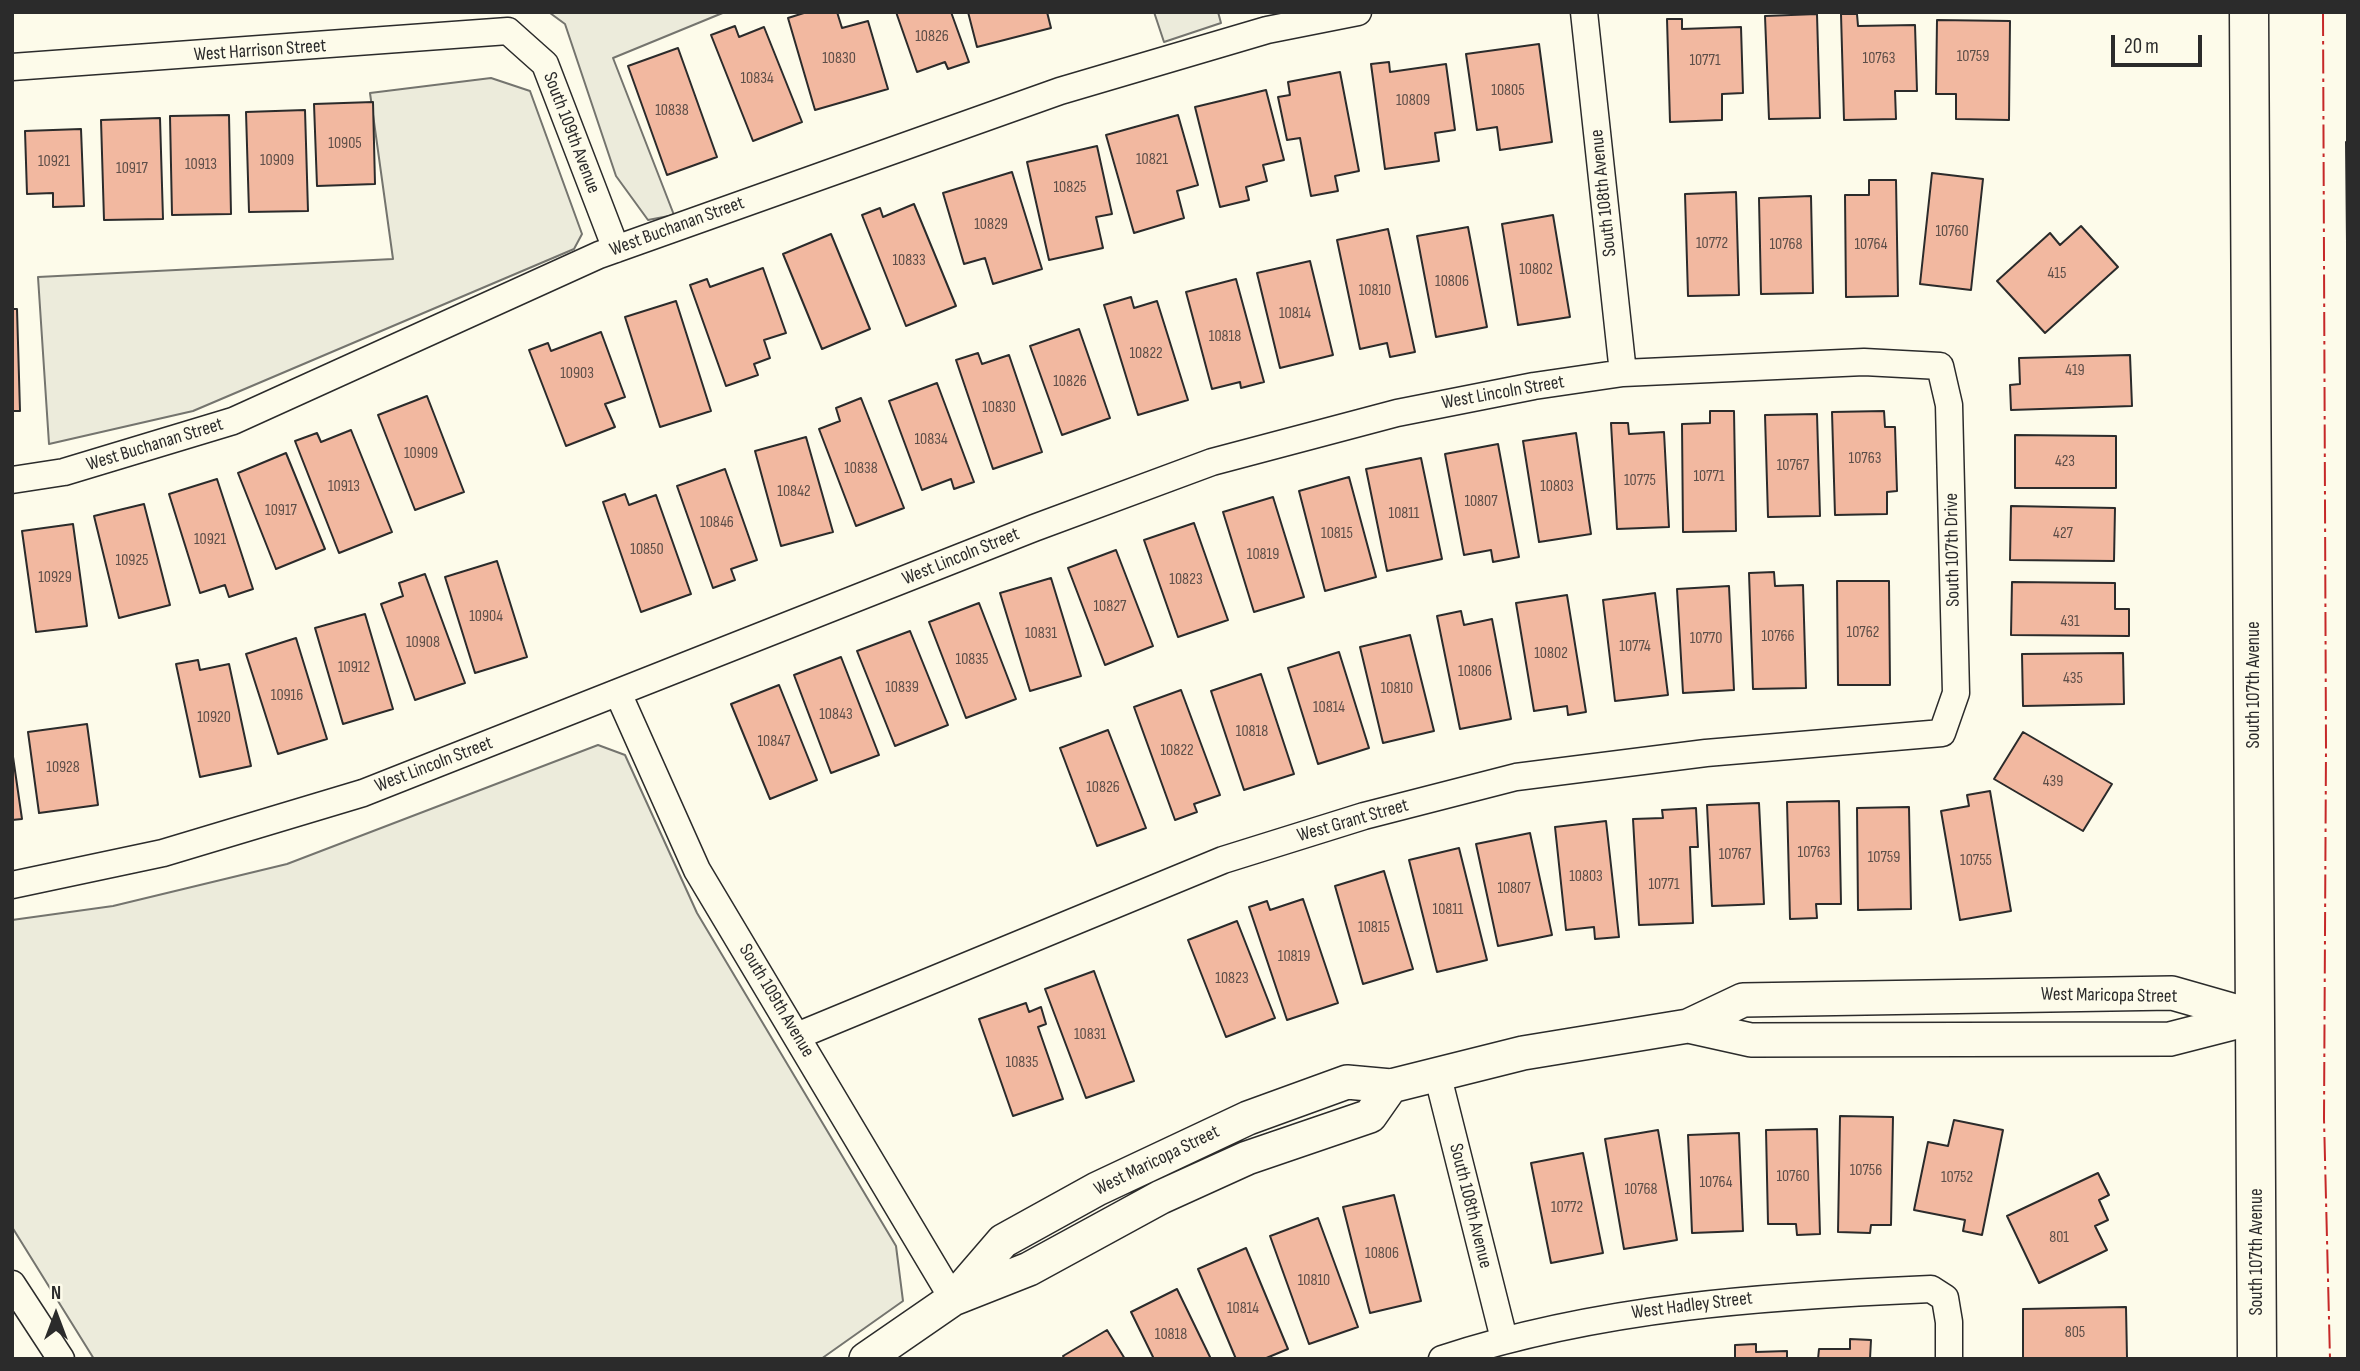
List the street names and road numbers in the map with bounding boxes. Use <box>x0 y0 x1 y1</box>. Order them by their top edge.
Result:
street label: West Harrison Street <box>193 35 327 67</box>
street label: South 109th Avenue <box>537 69 605 197</box>
street label: South 108th Avenue <box>1586 128 1622 258</box>
street label: West Buchanan Street <box>607 192 747 262</box>
street label: West Lincoln Street <box>1440 371 1566 415</box>
street label: West Buchanan Street <box>84 413 226 477</box>
street label: South 107th Drive <box>1941 493 1965 607</box>
street label: West Lincoln Street <box>899 523 1023 591</box>
street label: South 107th Avenue <box>2243 621 2265 749</box>
street label: West Lincoln Street <box>372 732 496 798</box>
street label: West Grant Street <box>1295 794 1411 848</box>
street label: South 109th Avenue <box>733 940 819 1062</box>
street label: West Maricopa Street <box>2041 983 2177 1009</box>
street label: West Maricopa Street <box>1091 1121 1223 1201</box>
street label: South 108th Avenue <box>1443 1141 1497 1271</box>
street label: South 107th Avenue <box>2246 1188 2268 1316</box>
street label: West Hadley Street <box>1630 1287 1754 1325</box>

